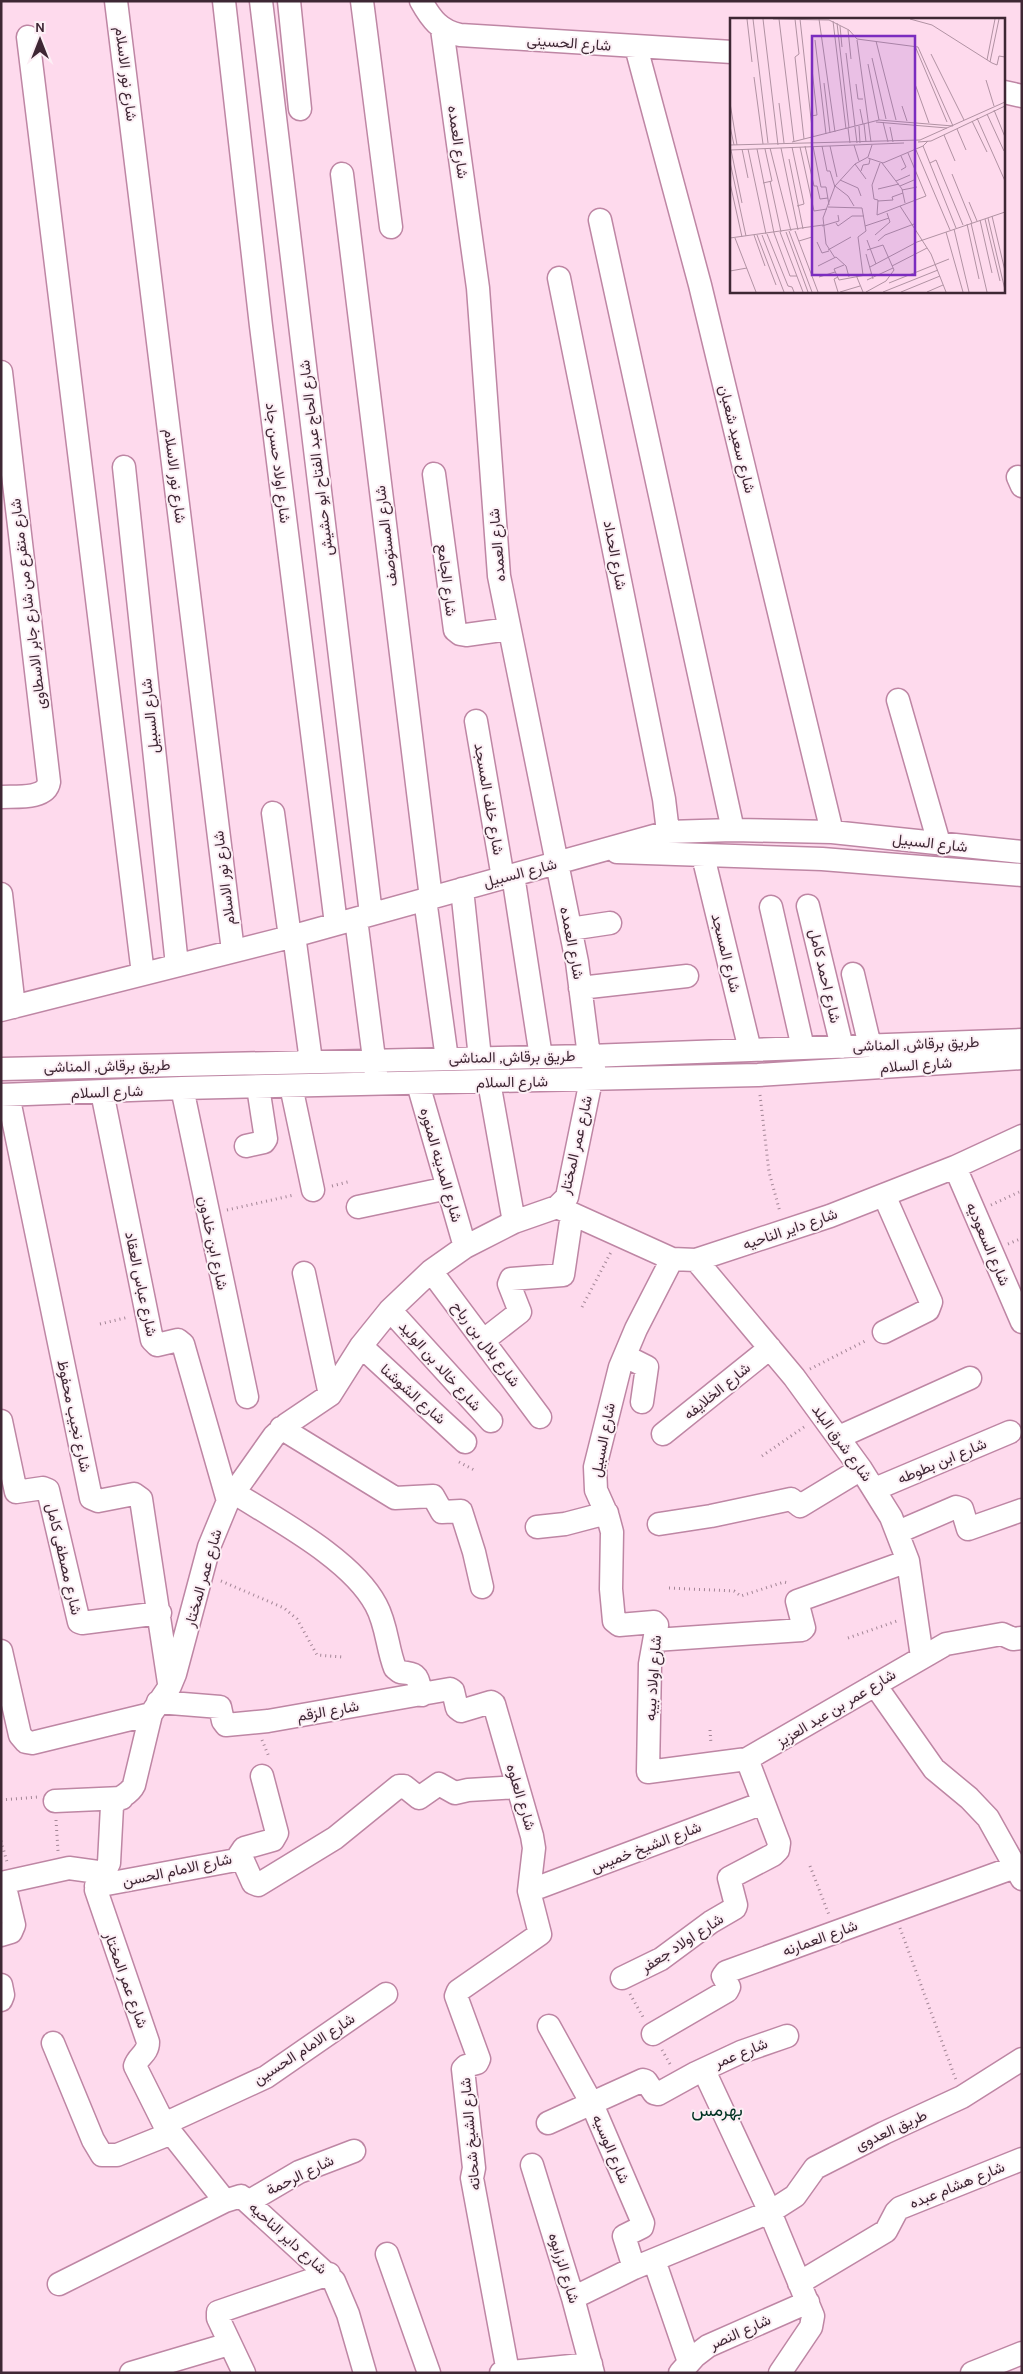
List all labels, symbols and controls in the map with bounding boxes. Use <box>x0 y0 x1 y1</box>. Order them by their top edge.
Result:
north arrow <box>15 15 65 65</box>
inset map <box>730 18 1006 292</box>
text: N <box>35 19 45 36</box>
street label: شارع نور الاسلام <box>109 26 141 123</box>
street label: شارع الحسينى <box>526 31 612 57</box>
street label: شارع العمده <box>442 104 472 180</box>
street label: شارع الحاج عبد الفتاح ابو حشيش <box>295 359 339 557</box>
street label: شارع سعيد شعبان <box>713 383 759 496</box>
street label: شارع اولاد حسن جاد <box>260 402 294 525</box>
street label: شارع نور الاسلام <box>158 428 190 525</box>
street label: شارع المستوصف <box>371 484 403 587</box>
street label: شارع متفرع من شارع جابر الاسطاوى <box>6 497 52 710</box>
street label: شارع العمده <box>485 507 511 582</box>
street label: شارع الحداد <box>597 519 631 592</box>
street label: شارع الجامع <box>432 543 460 618</box>
street label: شارع السبيل <box>137 677 165 754</box>
street label: شارع خلف المسجد <box>468 742 508 857</box>
street label: شارع نور الاسلام <box>209 829 241 926</box>
street label: شارع السبيل <box>891 830 969 858</box>
street label: شارع السبيل <box>481 855 559 893</box>
street label: شارع العمده <box>554 905 588 981</box>
street label: شارع المسجد <box>706 912 745 995</box>
street label: شارع احمد كامل <box>803 927 845 1025</box>
street label: طريق برقاش, المناشى <box>852 1033 980 1056</box>
street label: طريق برقاش, المناشى <box>449 1047 576 1068</box>
street label: شارع السلام <box>879 1053 953 1078</box>
street label: طريق برقاش, المناشى <box>44 1056 171 1077</box>
street label: شارع السلام <box>476 1072 548 1094</box>
street label: شارع السلام <box>71 1082 144 1104</box>
street label: شارع عمر المختار <box>556 1094 598 1198</box>
street label: شارع المدينه المنوره <box>414 1106 466 1225</box>
street label: شارع ابن خلدون <box>192 1194 232 1292</box>
street label: شارع السعوديه <box>960 1199 1014 1289</box>
street label: شارع داير الناحيه <box>740 1204 841 1256</box>
street label: شارع عباس العقاد <box>119 1230 161 1339</box>
street label: شارع بلال بن رباح <box>446 1298 524 1392</box>
street label: شارع خالد بن الوليد <box>393 1317 485 1416</box>
street label: شارع نجيب محفوظ <box>51 1358 95 1475</box>
street label: شارع الخلايفه <box>680 1359 755 1425</box>
street label: شارع الشوشنا <box>375 1360 449 1430</box>
street label: شارع السبيل <box>587 1401 621 1479</box>
street label: شارع شرق البلد <box>806 1401 876 1486</box>
street label: شارع ابن بطوطه <box>895 1434 990 1490</box>
street label: شارع مصطفى كامل <box>40 1501 86 1617</box>
street label: شارع عمر المختار <box>180 1527 228 1631</box>
street label: شارع اولاد بيبه <box>641 1634 667 1722</box>
street label: شارع عمر بن عبد العزيز <box>772 1665 900 1753</box>
street label: شارع الزقم <box>296 1697 361 1727</box>
street label: شارع العلوه <box>500 1762 540 1833</box>
street label: شارع الشيخ خميس <box>588 1818 705 1878</box>
street label: شارع الامام الحسن <box>121 1850 234 1892</box>
street label: شارع اولاد جعفر <box>636 1909 728 1979</box>
street label: شارع العمارنه <box>780 1916 861 1962</box>
street label: شارع عمر المختار <box>98 1929 152 2031</box>
street label: شارع الامام الحسين <box>250 2009 359 2090</box>
street label: شارع عمر <box>711 2034 771 2074</box>
street label: شارع الشيخ شحاته <box>456 2077 486 2191</box>
district label: بهرمس <box>691 2099 743 2121</box>
street label: طريق العدوى <box>852 2105 930 2155</box>
street label: شارع الوسيه <box>587 2112 634 2187</box>
street label: شارع الرحمة <box>263 2151 338 2201</box>
street label: شارع هشام عبده <box>907 2158 1008 2214</box>
street label: شارع داير الناحيه <box>244 2198 331 2279</box>
street label: شارع الزرابوه <box>543 2231 583 2306</box>
street label: شارع النصر <box>706 2310 774 2356</box>

